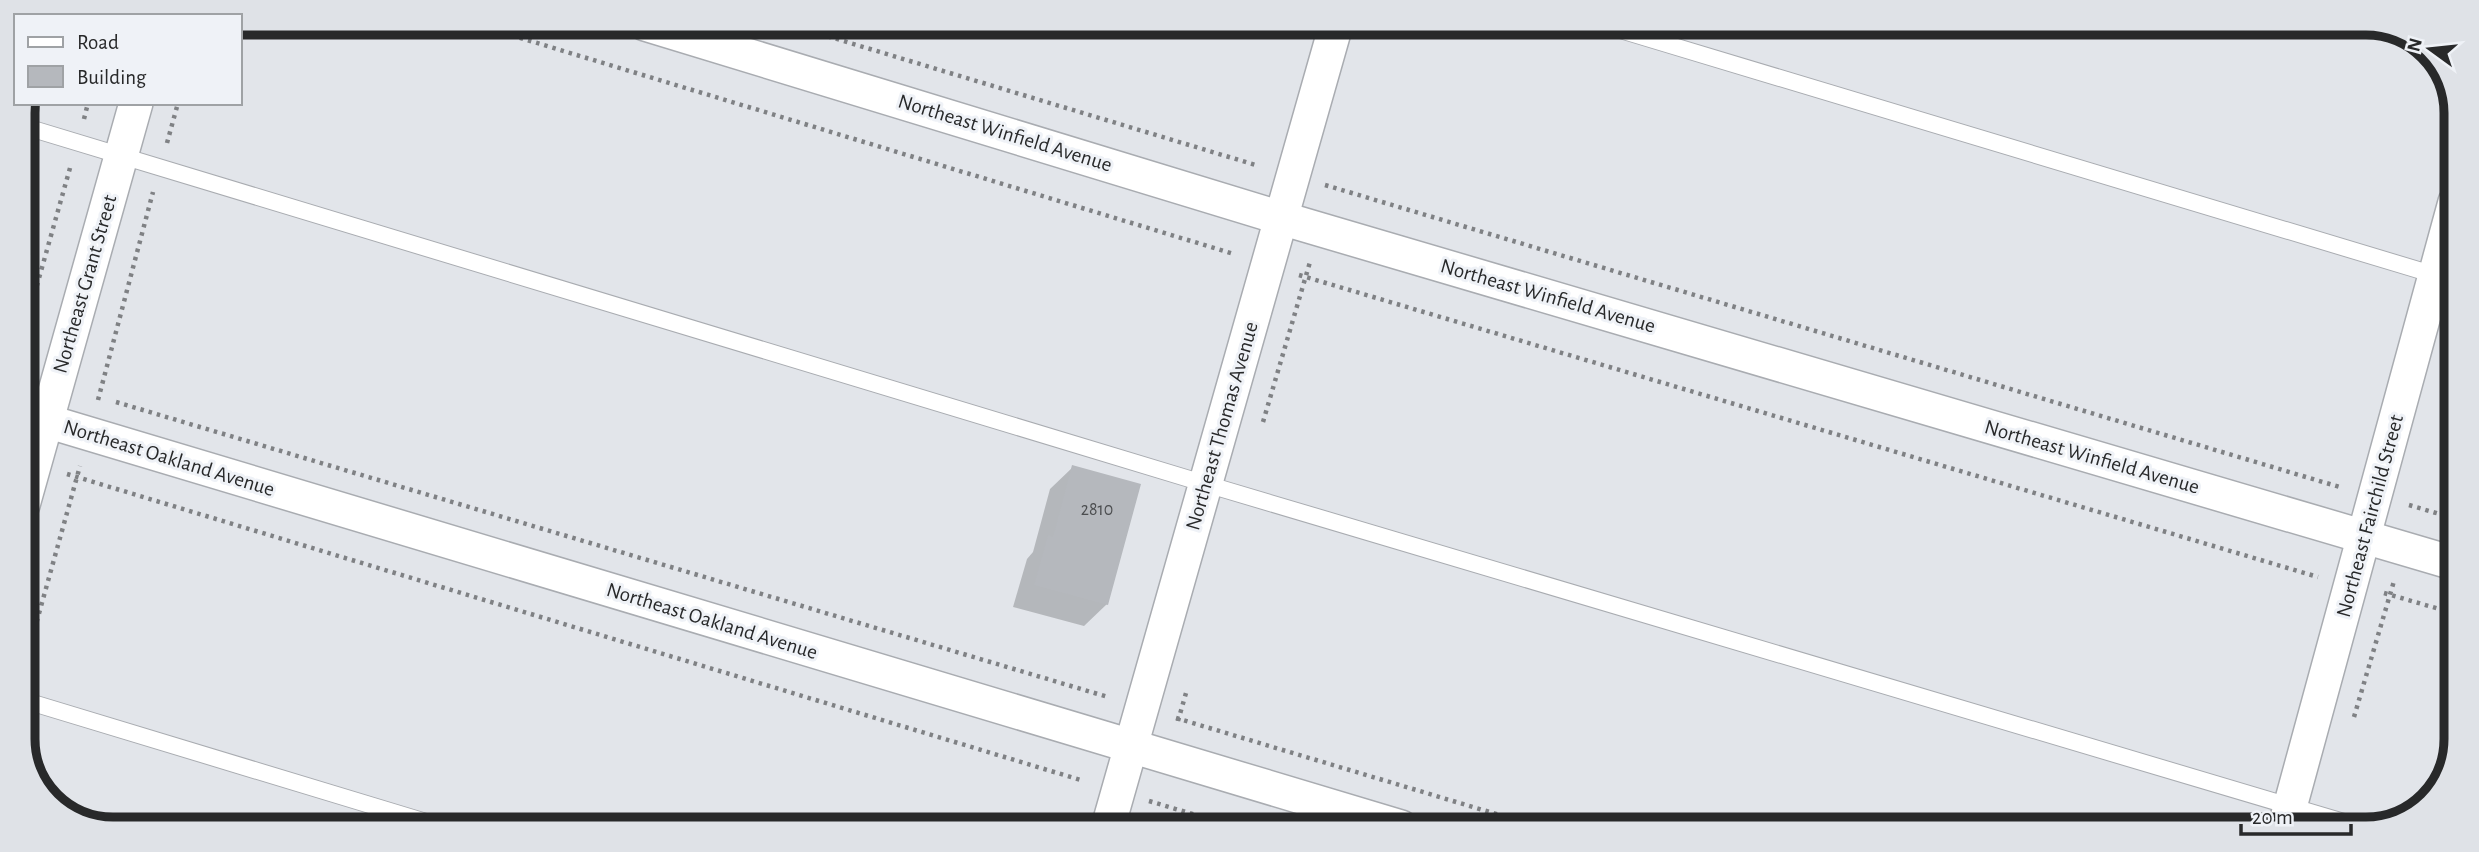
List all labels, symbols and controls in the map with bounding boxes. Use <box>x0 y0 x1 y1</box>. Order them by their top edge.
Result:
legend <box>14 14 242 105</box>
north arrow <box>2395 14 2465 84</box>
text: Road <box>77 32 119 53</box>
text: N <box>2404 36 2426 54</box>
text: Building <box>77 67 147 88</box>
street label: Northeast Winfield Avenue <box>896 90 1114 176</box>
street label: Northeast Grant Street <box>49 192 121 376</box>
street label: Northeast Winfield Avenue <box>1438 255 1658 337</box>
street label: Northeast Thomas Avenue <box>1182 319 1262 533</box>
street label: Northeast Fairchild Street <box>2333 412 2407 620</box>
street label: Northeast Oakland Avenue <box>61 416 277 500</box>
street label: Northeast Winfield Avenue <box>1982 416 2202 498</box>
house number: 2810 <box>1081 501 1113 519</box>
street label: Northeast Oakland Avenue <box>604 579 820 663</box>
scale bar <box>2241 792 2351 836</box>
text: 20 m <box>2252 807 2293 828</box>

